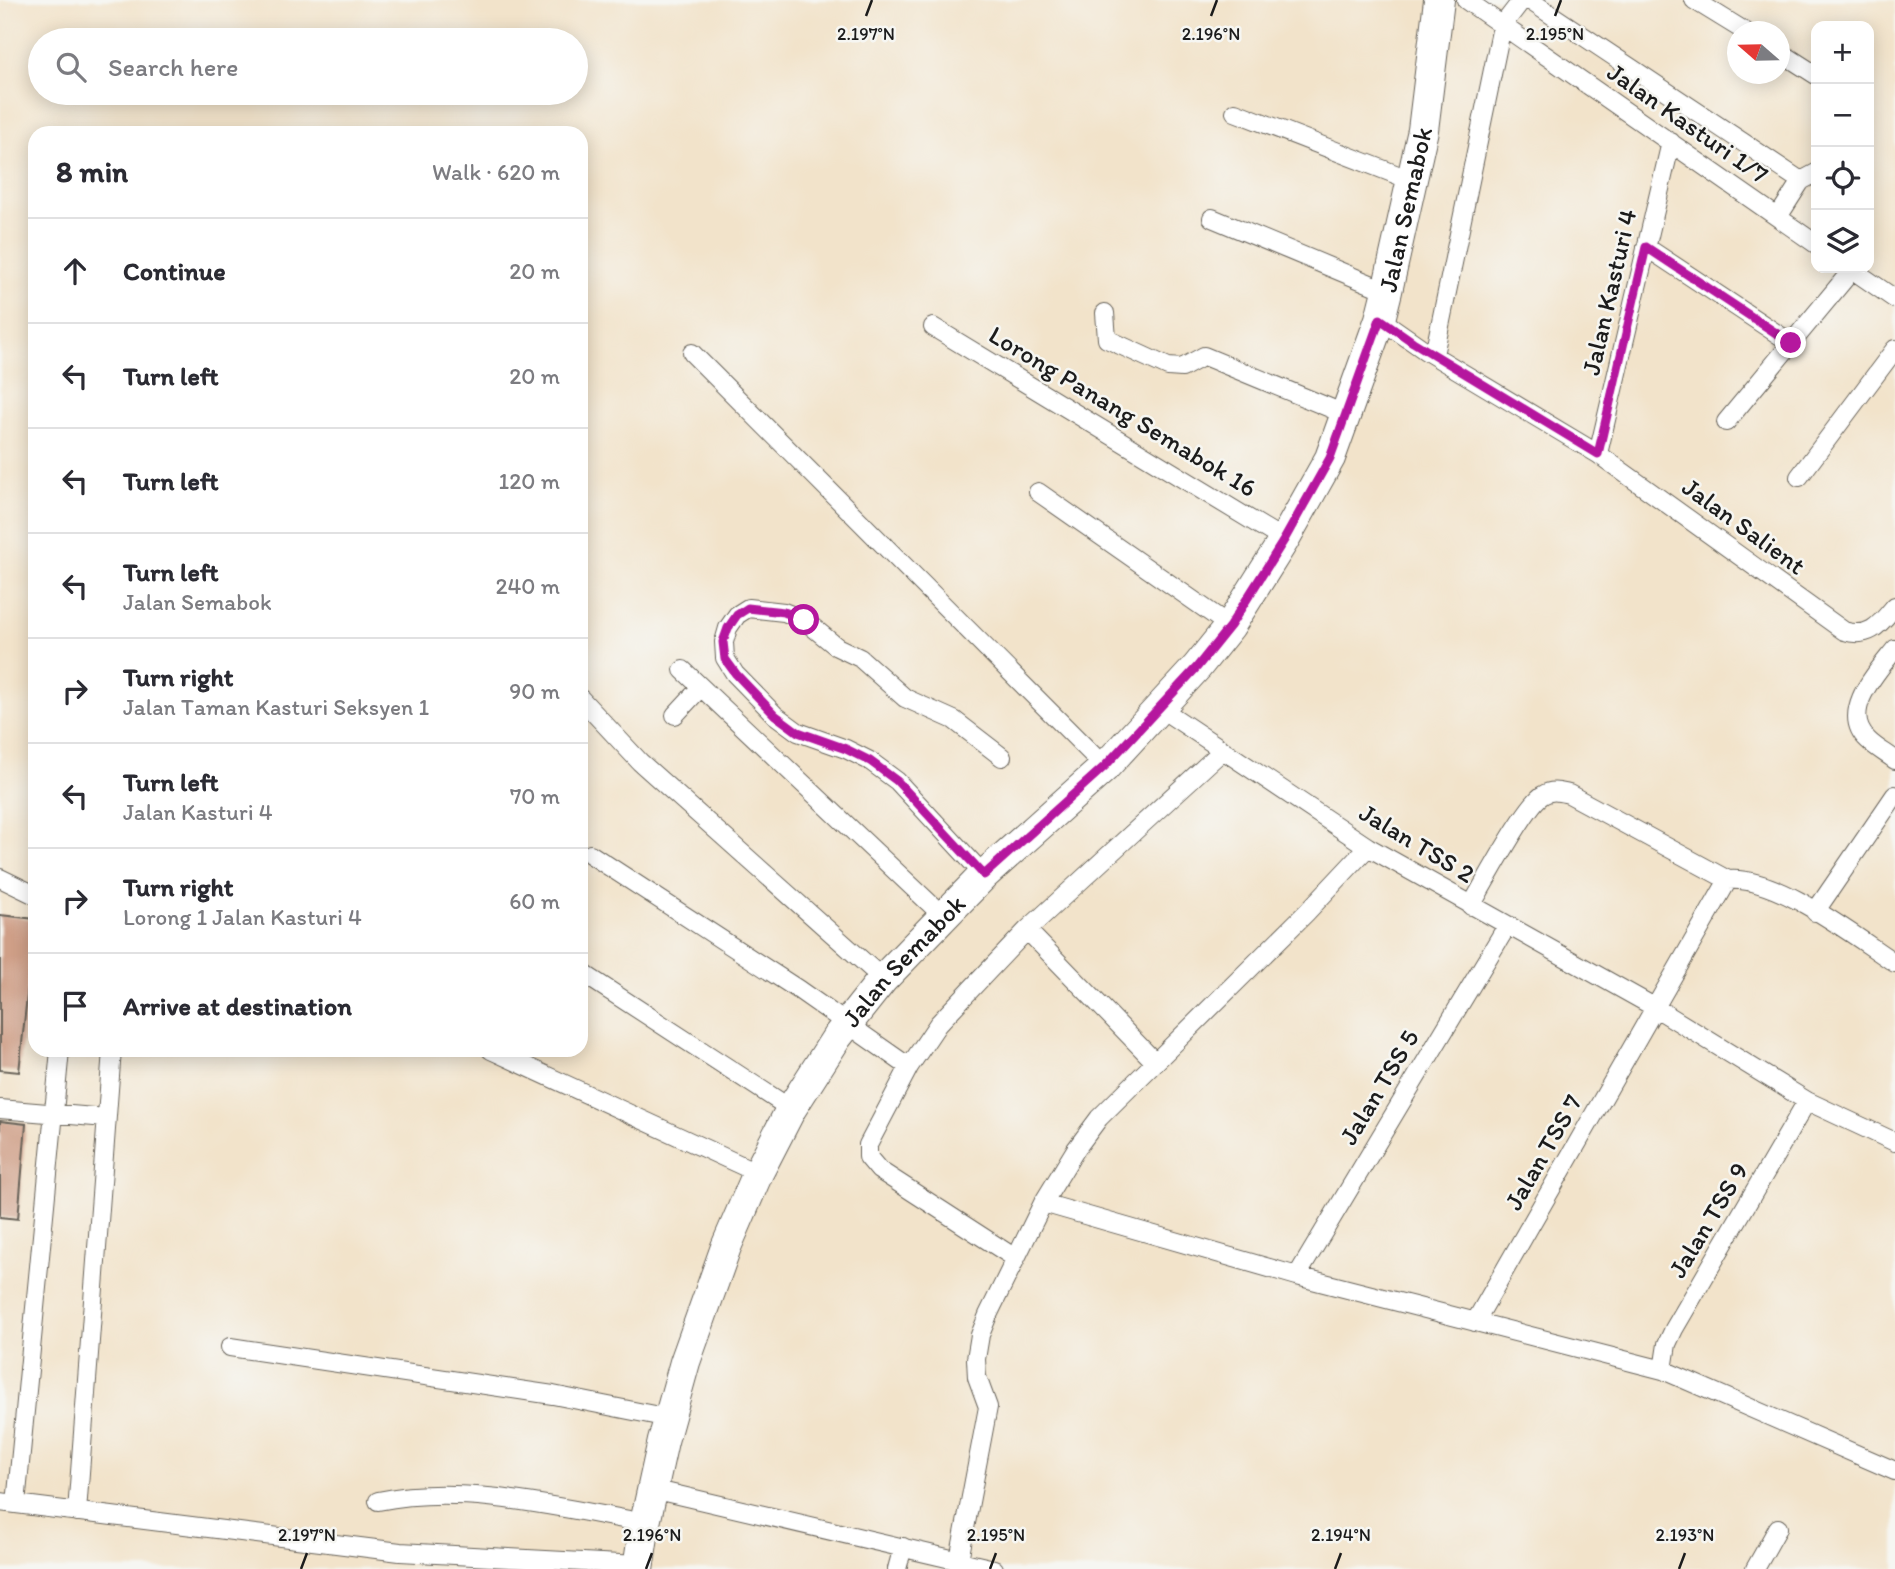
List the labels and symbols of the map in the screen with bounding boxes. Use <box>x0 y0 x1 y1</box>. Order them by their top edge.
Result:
north arrow <box>1727 21 1790 84</box>
text: 2.197°N <box>837 23 895 45</box>
text: 2.196°N <box>1182 23 1240 45</box>
text: 2.195°N <box>1526 23 1584 45</box>
street label: Jalan Kasturi 1/7 <box>1601 56 1775 190</box>
street label: Jalan Semabok <box>1371 124 1439 295</box>
street label: Jalan Kasturi 4 <box>1574 206 1644 378</box>
street label: Lorong Panang Semabok 16 <box>983 318 1263 504</box>
route end <box>1775 327 1806 358</box>
street label: Jalan Salient <box>1676 471 1812 582</box>
route start <box>788 604 819 635</box>
street label: Jalan TSS 2 <box>1354 796 1481 890</box>
street label: Jalan Semabok <box>835 888 972 1033</box>
street label: Jalan TSS 5 <box>1332 1024 1426 1150</box>
street label: Jalan TSS 7 <box>1497 1088 1589 1215</box>
street label: Jalan TSS 9 <box>1661 1157 1755 1283</box>
text: 2.197°N <box>278 1524 336 1546</box>
text: 2.196°N <box>623 1524 681 1546</box>
text: 2.195°N <box>967 1524 1025 1546</box>
text: 2.194°N <box>1311 1524 1371 1546</box>
text: 2.193°N <box>1656 1524 1714 1546</box>

